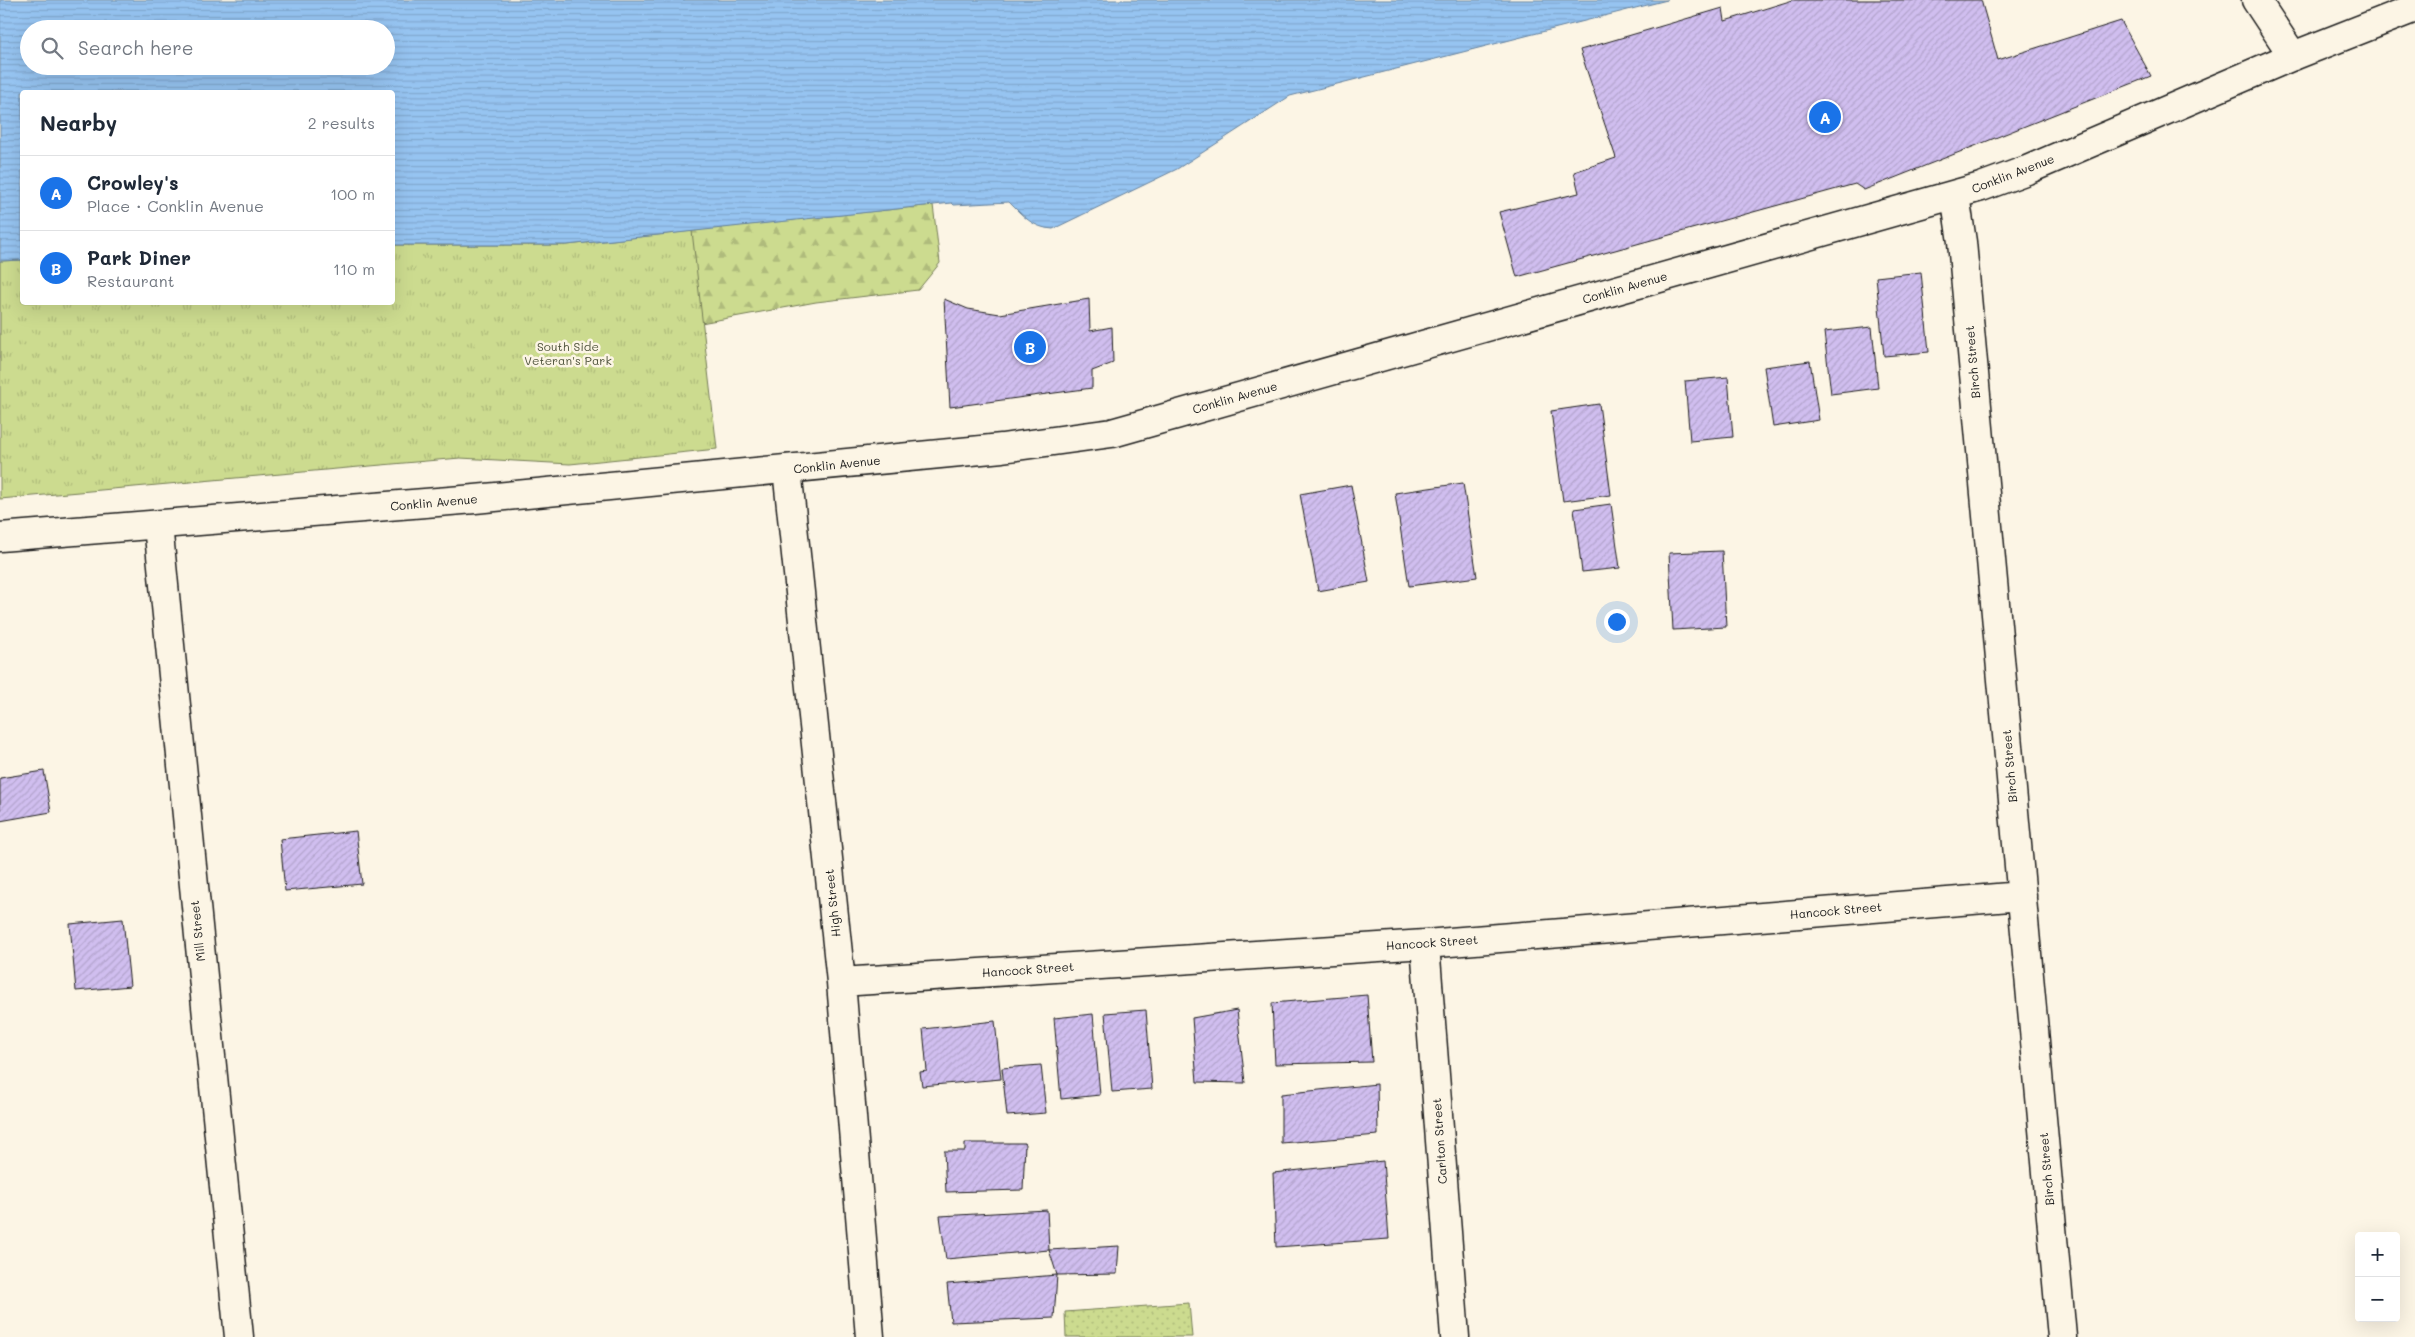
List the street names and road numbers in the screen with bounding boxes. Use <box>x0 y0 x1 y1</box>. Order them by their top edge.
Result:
street label: Conklin Avenue <box>1969 150 2056 196</box>
street label: Conklin Avenue <box>1581 267 1669 307</box>
street label: Birch Street <box>1961 325 1983 399</box>
street label: Conklin Avenue <box>1191 377 1279 417</box>
street label: Conklin Avenue <box>793 451 881 477</box>
street label: Conklin Avenue <box>390 490 478 514</box>
street label: Birch Street <box>1998 729 2020 803</box>
street label: High Street <box>820 868 844 938</box>
street label: Hancock Street <box>1789 898 1883 922</box>
street label: Mill Street <box>186 900 208 962</box>
street label: Hancock Street <box>1385 931 1479 953</box>
street label: Hancock Street <box>981 958 1075 980</box>
street label: Carlton Street <box>1428 1098 1450 1185</box>
street label: Birch Street <box>2035 1132 2057 1206</box>

